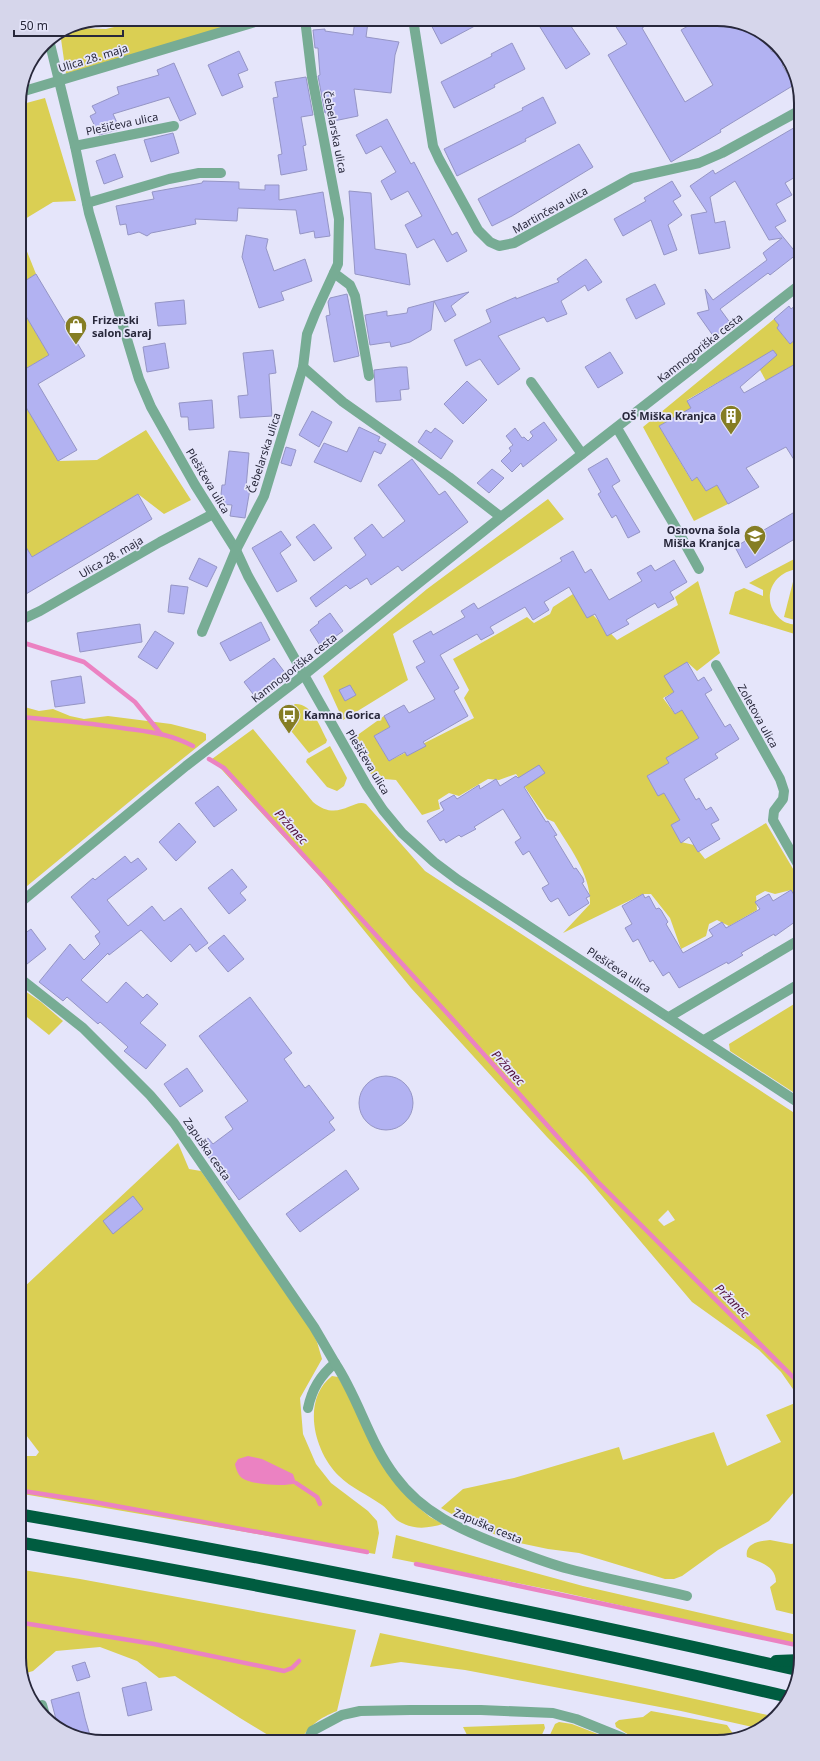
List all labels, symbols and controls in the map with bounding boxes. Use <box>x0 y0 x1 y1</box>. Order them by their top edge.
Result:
scale bar <box>14 12 123 38</box>
text: 50 m <box>20 17 48 34</box>
street label: Ulica 28. maja <box>56 40 129 75</box>
street label: Čebelarska ulica <box>320 89 351 174</box>
street label: Plešičeva ulica <box>84 109 159 139</box>
street label: Martinčeva ulica <box>509 183 590 237</box>
street label: Kamnogoriška cesta <box>654 309 746 386</box>
place label: Frizerski salon Saraj <box>92 312 152 340</box>
shop icon: Frizerski salon Saraj <box>63 313 89 346</box>
building icon: OŠ Miška Kranjca <box>718 403 744 436</box>
place label: OŠ Miška Kranjca <box>622 408 716 423</box>
street label: Čebelarska ulica <box>243 411 284 495</box>
street label: Plešičeva ulica <box>183 445 234 516</box>
place label: Osnovna šola Miška Kranjca <box>663 522 740 550</box>
school or university icon: Osnovna šola Miška Kranjca <box>742 523 768 556</box>
street label: Ulica 28. maja <box>76 532 146 581</box>
street label: Kamnogoriška cesta <box>248 629 340 706</box>
street label: Zoletova ulica <box>735 681 782 750</box>
bus stop icon: Kamna Gorica <box>276 702 302 735</box>
place label: Kamna Gorica <box>304 707 381 722</box>
street label: Plešičeva ulica <box>343 726 394 797</box>
water label: Pržanec <box>271 805 312 848</box>
street label: Plešičeva ulica <box>584 943 654 996</box>
water label: Pržanec <box>488 1046 529 1089</box>
street label: Zapuška cesta <box>180 1114 235 1183</box>
water label: Pržanec <box>711 1280 754 1322</box>
street label: Zapuška cesta <box>452 1504 525 1547</box>

